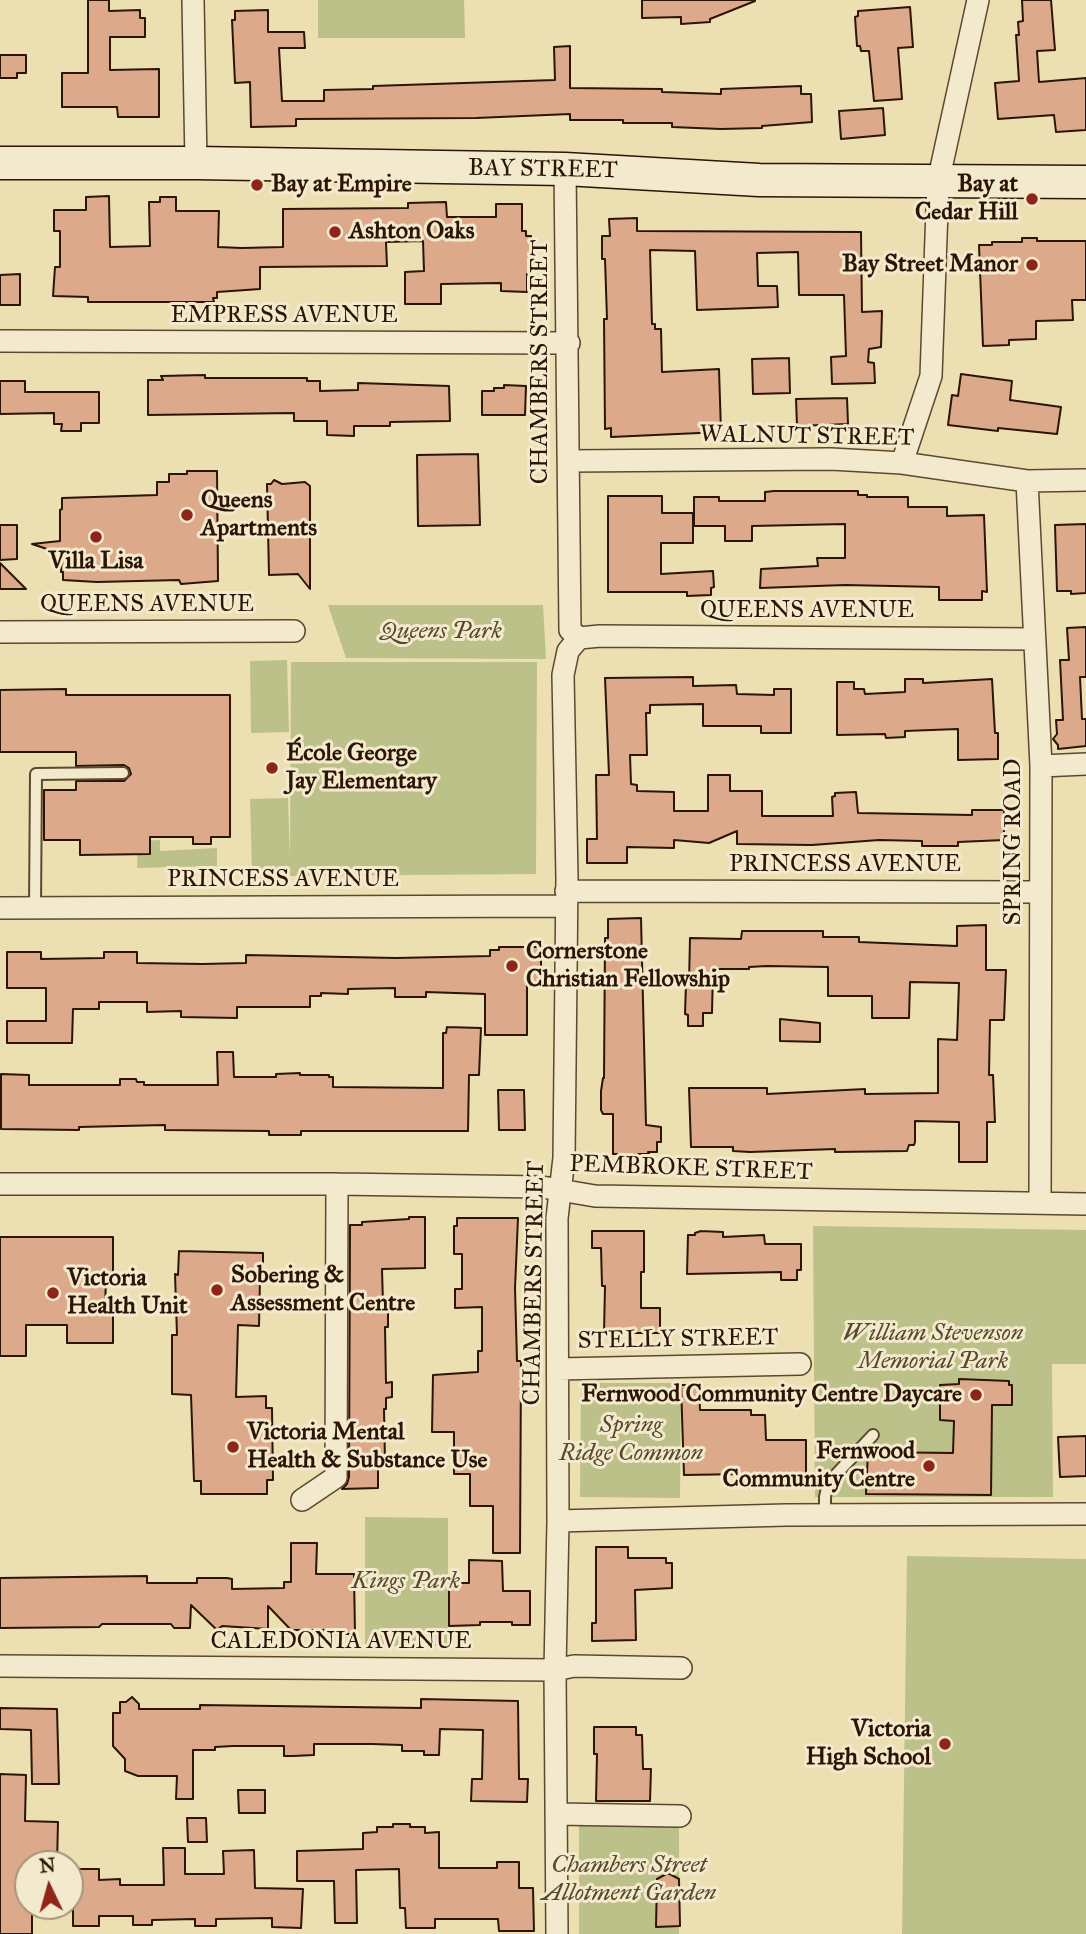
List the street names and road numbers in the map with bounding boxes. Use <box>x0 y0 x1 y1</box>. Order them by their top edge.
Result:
street label: BAY STREET <box>468 154 618 186</box>
street label: CHAMBERS STREET <box>527 240 555 484</box>
street label: EMPRESS AVENUE <box>170 302 398 330</box>
street label: WALNUT STREET <box>699 421 915 453</box>
street label: QUEENS AVENUE <box>40 591 254 619</box>
street label: QUEENS AVENUE <box>700 597 914 625</box>
street label: SPRING ROAD <box>1000 758 1028 926</box>
street label: PRINCESS AVENUE <box>729 851 961 879</box>
street label: PRINCESS AVENUE <box>167 866 399 894</box>
street label: PEMBROKE STREET <box>569 1150 813 1188</box>
street label: CHAMBERS STREET <box>518 1160 552 1406</box>
street label: STELLY STREET <box>577 1324 779 1356</box>
street label: CALEDONIA AVENUE <box>210 1628 472 1656</box>

